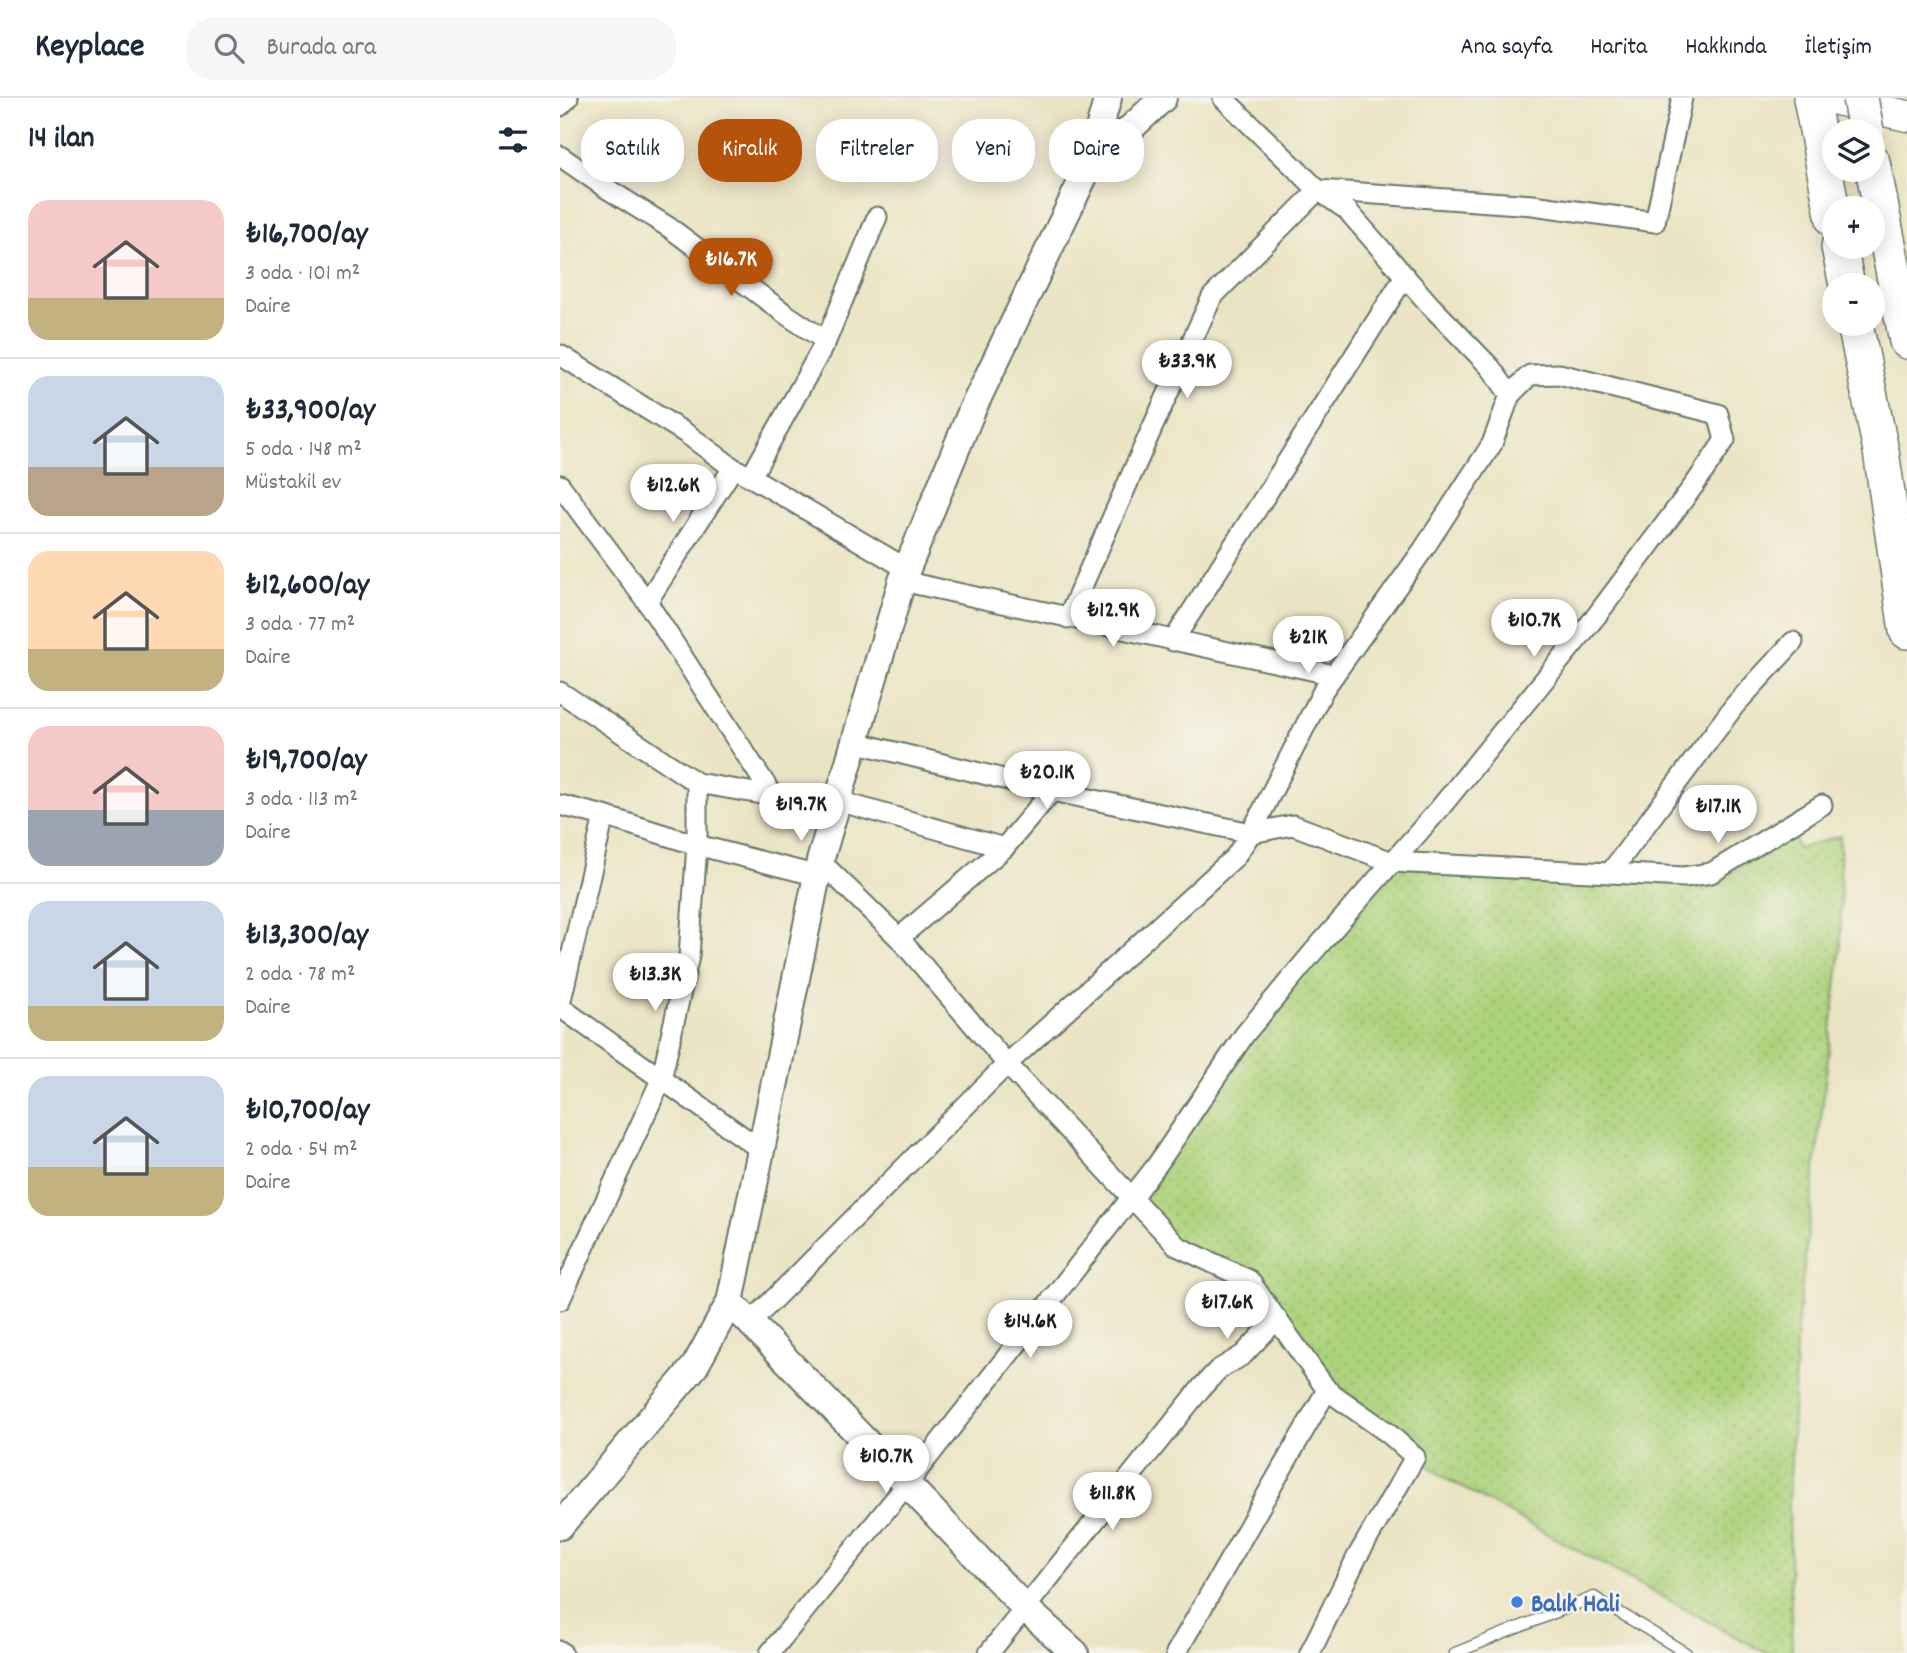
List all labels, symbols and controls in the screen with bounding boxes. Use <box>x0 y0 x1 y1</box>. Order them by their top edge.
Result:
search box <box>186 17 676 80</box>
text: Keyplace <box>35 25 144 72</box>
icon: search <box>210 29 248 67</box>
text: Burada ara <box>266 30 376 67</box>
text: Ana sayfa <box>1461 31 1552 65</box>
text: Harita <box>1590 31 1647 65</box>
text: Hakkında <box>1685 31 1767 65</box>
text: İletişim <box>1805 31 1872 65</box>
text: 14 ilan <box>28 119 94 162</box>
chip: Satılık <box>581 119 684 182</box>
chip: Kiralık <box>698 119 802 182</box>
chip: Filtreler <box>816 119 938 182</box>
chip: Yeni <box>952 119 1035 182</box>
chip: Daire <box>1049 119 1144 182</box>
map controls <box>1822 119 1885 336</box>
button: layers <box>1822 119 1885 182</box>
icon: filters <box>494 121 532 159</box>
button: + <box>1822 196 1885 259</box>
text: ₺16,700/ay <box>245 215 368 258</box>
icon: home <box>84 228 168 312</box>
pin: ₺16.7K <box>674 238 788 298</box>
text: ₺16.7K <box>705 244 757 277</box>
text: 3 oda · 101 m² <box>245 258 360 291</box>
button: − <box>1822 273 1885 336</box>
text: Daire <box>245 291 291 324</box>
pin: ₺33.9K <box>1130 341 1244 400</box>
text: ₺33.9K <box>1158 346 1216 379</box>
text: ₺33,900/ay <box>245 391 375 434</box>
icon: home <box>84 404 168 488</box>
text: 5 oda · 148 m² <box>245 434 362 467</box>
pin: ₺12.6K <box>616 464 730 524</box>
text: Müstakil ev <box>245 467 341 500</box>
text: ₺12.6K <box>646 470 700 503</box>
text: ₺12,600/ay <box>245 566 369 609</box>
icon: home <box>84 579 168 663</box>
pin: ₺12.9K <box>1056 589 1170 649</box>
text: ₺12.9K <box>1087 595 1139 628</box>
pin: ₺10.7K <box>1477 600 1591 659</box>
text: ₺10.7K <box>1507 605 1561 638</box>
text: 3 oda · 77 m² <box>245 609 355 642</box>
pin: ₺21K <box>1267 616 1349 676</box>
text: ₺21K <box>1289 622 1327 655</box>
text: Daire <box>245 642 291 675</box>
text: ₺19,700/ay <box>245 741 367 784</box>
pin: ₺20.1K <box>990 752 1104 811</box>
icon: home <box>84 754 168 838</box>
text: ₺20.1K <box>1020 757 1074 790</box>
text: 3 oda · 113 m² <box>245 784 358 817</box>
pin: ₺19.7K <box>744 784 858 843</box>
pin: ₺17.1K <box>1661 786 1775 845</box>
text: ₺19.7K <box>775 789 827 822</box>
text: ₺17.1K <box>1695 791 1741 824</box>
text: Daire <box>245 817 291 850</box>
text: ₺13,300/ay <box>245 916 368 959</box>
icon: home <box>84 929 168 1013</box>
pin: ₺13.3K <box>598 954 712 1013</box>
text: 2 oda · 78 m² <box>245 959 355 992</box>
text: ₺13.3K <box>629 959 681 992</box>
text: Daire <box>245 992 291 1025</box>
text: ₺10,700/ay <box>245 1091 369 1134</box>
icon: home <box>84 1104 168 1188</box>
text: 2 oda · 54 m² <box>245 1134 358 1167</box>
text: Daire <box>245 1167 291 1200</box>
pin: ₺17.6K <box>1170 1282 1284 1341</box>
text: ₺17.6K <box>1201 1287 1253 1320</box>
pin: ₺14.6K <box>973 1300 1087 1360</box>
text: ₺14.6K <box>1003 1306 1057 1339</box>
pin: ₺10.7K <box>829 1436 943 1495</box>
text: ₺10.7K <box>859 1441 913 1474</box>
pin: ₺11.8K <box>1055 1472 1169 1532</box>
text: ₺11.8K <box>1089 1478 1135 1511</box>
place label: Balık Hali <box>1531 1587 1620 1624</box>
marker: Balık Hali <box>1509 1594 1525 1610</box>

